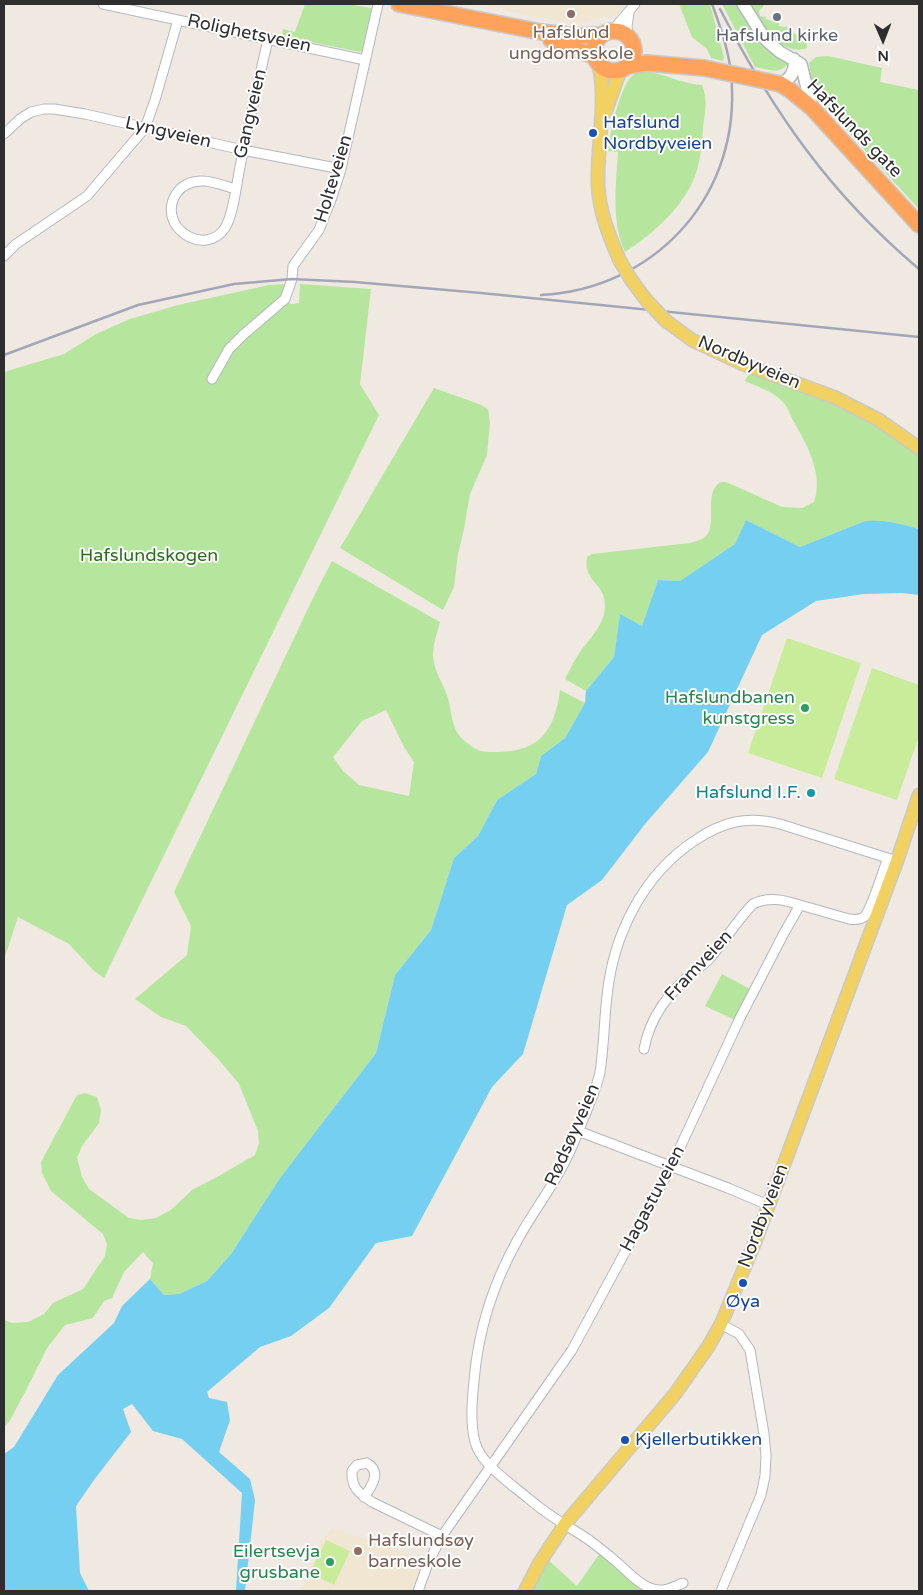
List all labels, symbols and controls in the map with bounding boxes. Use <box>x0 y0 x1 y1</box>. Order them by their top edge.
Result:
marker: Hafslund ungdomsskole <box>565 8 577 20</box>
street label: Rolighetsveien <box>185 10 313 58</box>
marker: Hafslund kirke <box>771 11 783 23</box>
north arrow <box>858 15 908 65</box>
place label: Hafslund ungdomsskole <box>509 22 633 64</box>
place label: Hafslund kirke <box>716 25 838 47</box>
text: N <box>877 47 889 64</box>
street label: Gangveien <box>230 67 272 161</box>
street label: Hafslunds gate <box>802 75 906 183</box>
place label: Hafslund Nordbyveien <box>603 112 712 154</box>
street label: Lyngveien <box>123 113 213 153</box>
marker: Hafslund Nordbyveien <box>587 127 599 139</box>
street label: Holteveien <box>310 132 358 226</box>
street label: Nordbyveien <box>694 332 804 394</box>
park label: Hafslundskogen <box>80 545 218 567</box>
place label: Hafslundbanen kunstgress <box>665 687 795 730</box>
marker: Hafslundbanen kunstgress <box>799 702 811 714</box>
place label: Hafslund I.F. <box>695 782 801 804</box>
marker: Hafslund I.F. <box>805 787 817 799</box>
street label: Framveien <box>661 926 737 1006</box>
street label: Rødsøyveien <box>541 1081 605 1189</box>
street label: Hagastuveien <box>616 1142 690 1256</box>
street label: Nordbyveien <box>734 1161 794 1271</box>
marker: Øya <box>737 1277 749 1289</box>
place label: Øya <box>726 1291 760 1313</box>
place label: Kjellerbutikken <box>635 1429 762 1451</box>
marker: Kjellerbutikken <box>619 1434 631 1446</box>
place label: Hafslundsøy barneskole <box>368 1530 474 1572</box>
place label: Eilertsevja grusbane <box>233 1541 320 1584</box>
marker: Hafslundsøy barneskole <box>352 1545 364 1557</box>
marker: Eilertsevja grusbane <box>324 1556 336 1568</box>

